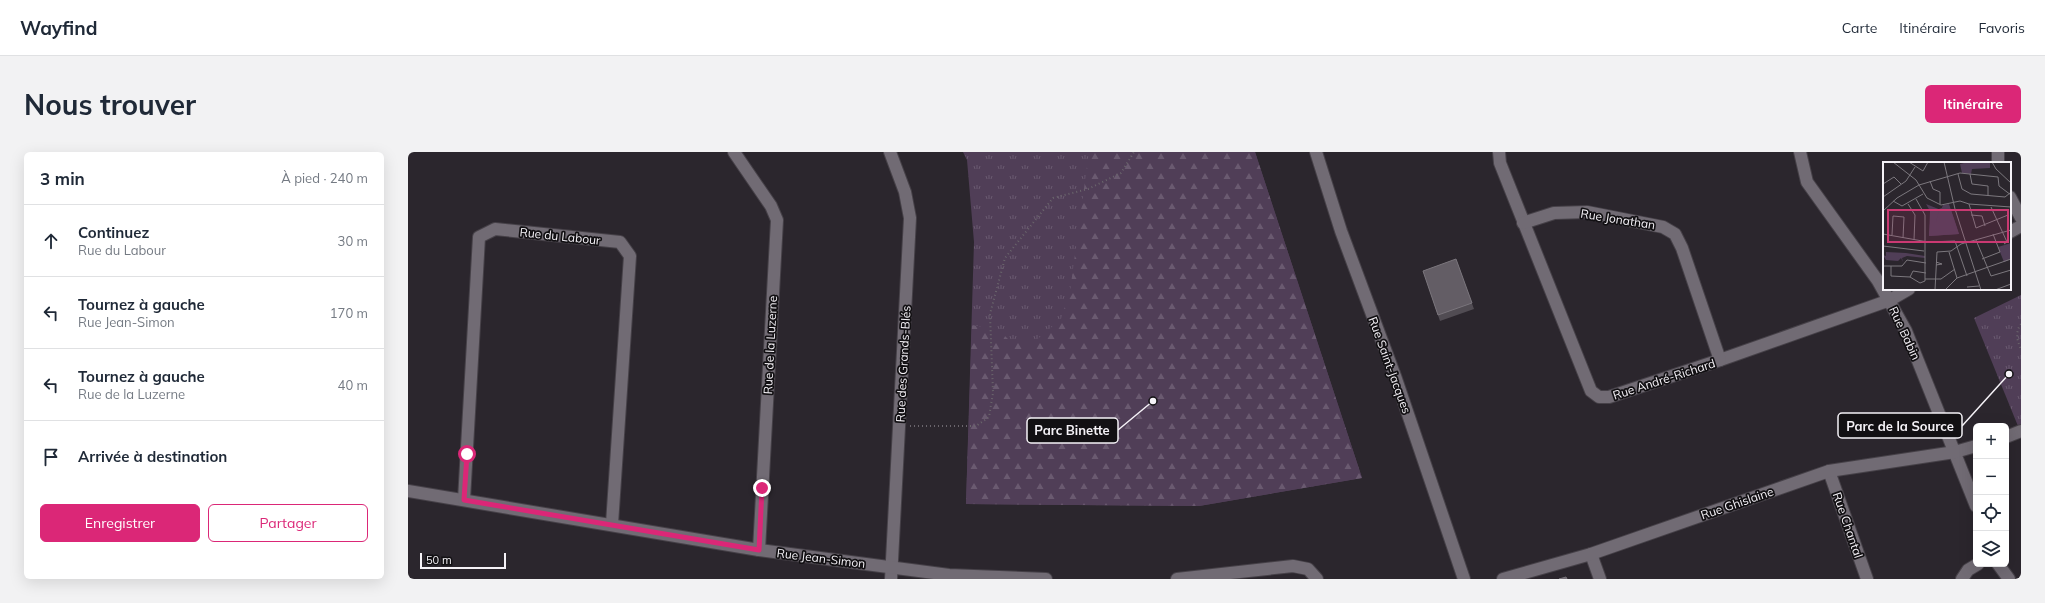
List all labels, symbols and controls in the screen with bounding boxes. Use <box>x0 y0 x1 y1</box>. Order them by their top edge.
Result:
text: Wayfind <box>20 16 97 40</box>
text: Carte <box>1842 19 1877 37</box>
text: Itinéraire <box>1899 19 1956 37</box>
text: Favoris <box>1978 19 2025 37</box>
button: Itinéraire <box>1925 85 2021 123</box>
text: Nous trouver <box>24 87 196 122</box>
inset map <box>1883 162 2011 290</box>
text: 3 min <box>40 168 85 189</box>
text: À pied · 240 m <box>281 170 368 186</box>
street label: Rue Jonathan <box>1580 206 1656 232</box>
text: Continuez <box>78 223 149 242</box>
street label: Rue du Labour <box>519 224 602 248</box>
icon: ahead <box>40 230 62 252</box>
text: 30 m <box>338 233 368 249</box>
text: Rue du Labour <box>78 242 166 258</box>
text: Tournez à gauche <box>78 295 205 314</box>
street label: Rue de la Luzerne <box>760 295 780 395</box>
icon: left <box>40 302 62 324</box>
street label: Rue Babin <box>1886 304 1924 362</box>
text: 170 m <box>330 305 368 321</box>
street label: Rue des Grands-Blés <box>892 305 914 423</box>
text: Rue Jean-Simon <box>78 314 175 330</box>
street label: Rue Saint-Jacques <box>1366 315 1414 415</box>
street label: Rue André-Richard <box>1611 355 1717 403</box>
text: Tournez à gauche <box>78 367 205 386</box>
icon: left <box>40 374 62 396</box>
text: 40 m <box>338 377 368 393</box>
text: Rue de la Luzerne <box>78 386 185 402</box>
callout: Parc de la Source <box>1838 413 1962 438</box>
callout: Parc Binette <box>1027 418 1118 443</box>
text: Parc de la Source <box>1846 418 1954 434</box>
text: Parc Binette <box>1034 422 1110 438</box>
map controls <box>1973 423 2009 567</box>
button: + <box>1973 423 2009 459</box>
route start <box>458 445 476 463</box>
icon: arrive <box>40 446 62 468</box>
text: Arrivée à destination <box>78 447 227 466</box>
button: − <box>1973 459 2009 495</box>
route end <box>753 479 771 497</box>
street label: Rue Ghislaine <box>1699 484 1775 522</box>
street label: Rue Chantal <box>1830 490 1866 560</box>
button: locate <box>1973 495 2009 531</box>
button: Enregistrer <box>40 504 200 542</box>
button: Partager <box>208 504 368 542</box>
button: layers <box>1973 531 2009 567</box>
street label: Rue Jean-Simon <box>776 545 866 571</box>
scale bar <box>420 551 506 570</box>
text: 50 m <box>426 553 452 567</box>

